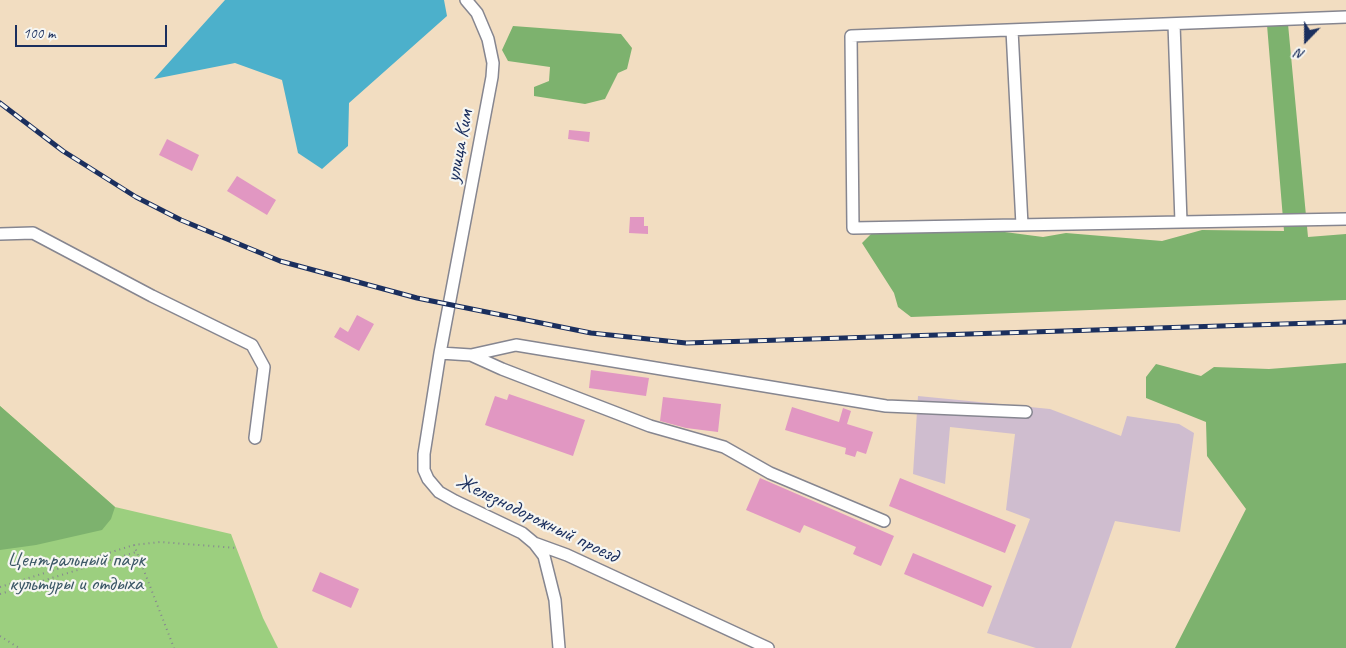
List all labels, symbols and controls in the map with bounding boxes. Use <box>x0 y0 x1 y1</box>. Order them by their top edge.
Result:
scale bar <box>18 15 170 47</box>
north arrow <box>1281 15 1331 65</box>
text: 100 m <box>23 24 55 43</box>
text: N <box>1293 45 1307 64</box>
street label: улица Ким <box>441 108 479 184</box>
street label: Железнодорожный проезд <box>452 469 622 569</box>
park label: Центральный парк культуры и отдыха <box>7 547 145 597</box>

